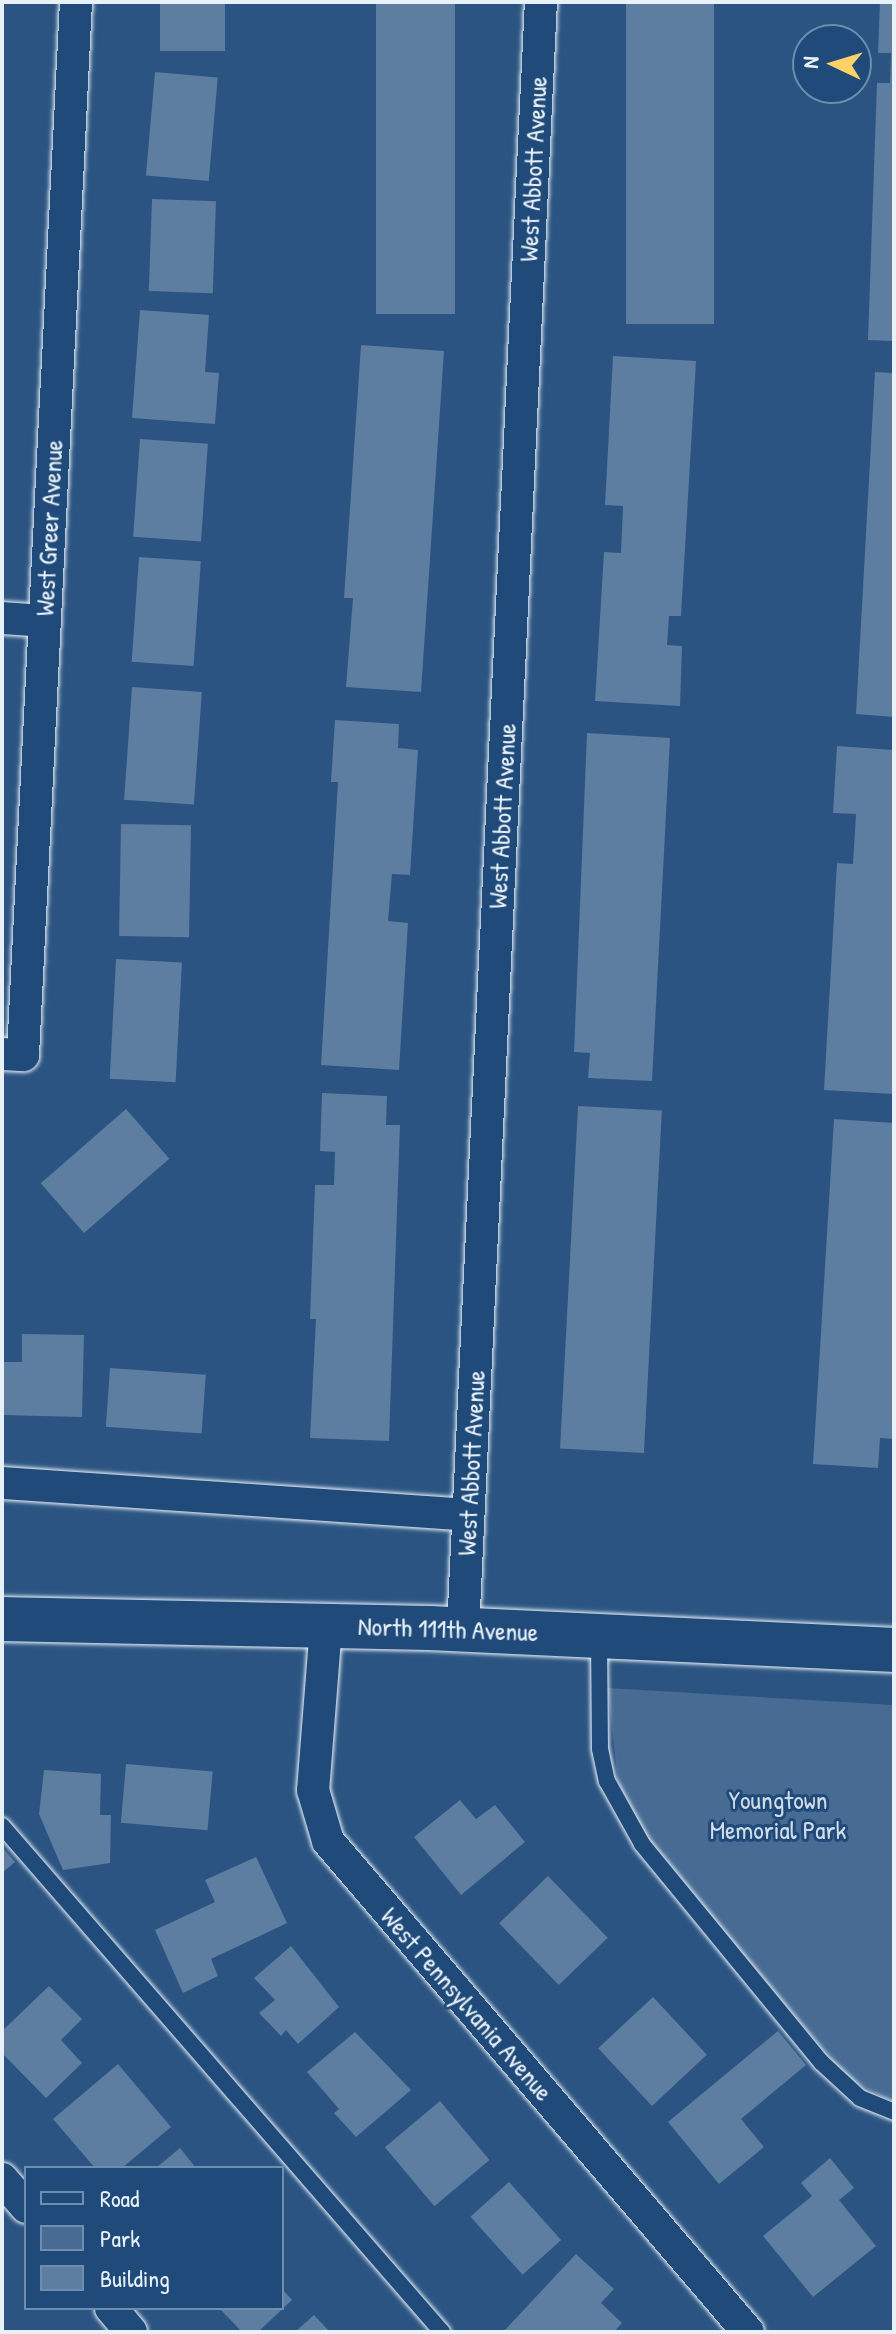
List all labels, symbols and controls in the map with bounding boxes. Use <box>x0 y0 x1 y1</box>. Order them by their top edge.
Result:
north arrow <box>792 24 872 104</box>
text: N <box>795 56 825 69</box>
street label: West Abbott Avenue <box>513 75 553 263</box>
street label: West Greer Avenue <box>29 439 69 617</box>
street label: West Abbott Avenue <box>482 722 522 910</box>
street label: West Abbott Avenue <box>451 1369 491 1557</box>
street label: North 111th Avenue <box>357 1610 539 1648</box>
park label: Youngtown Memorial Park <box>710 1784 846 1846</box>
street label: West Pennsylvania Avenue <box>375 1901 559 2107</box>
legend <box>24 2166 284 2310</box>
text: Road <box>100 2182 139 2214</box>
text: Park <box>100 2222 140 2254</box>
text: Building <box>100 2262 170 2294</box>

